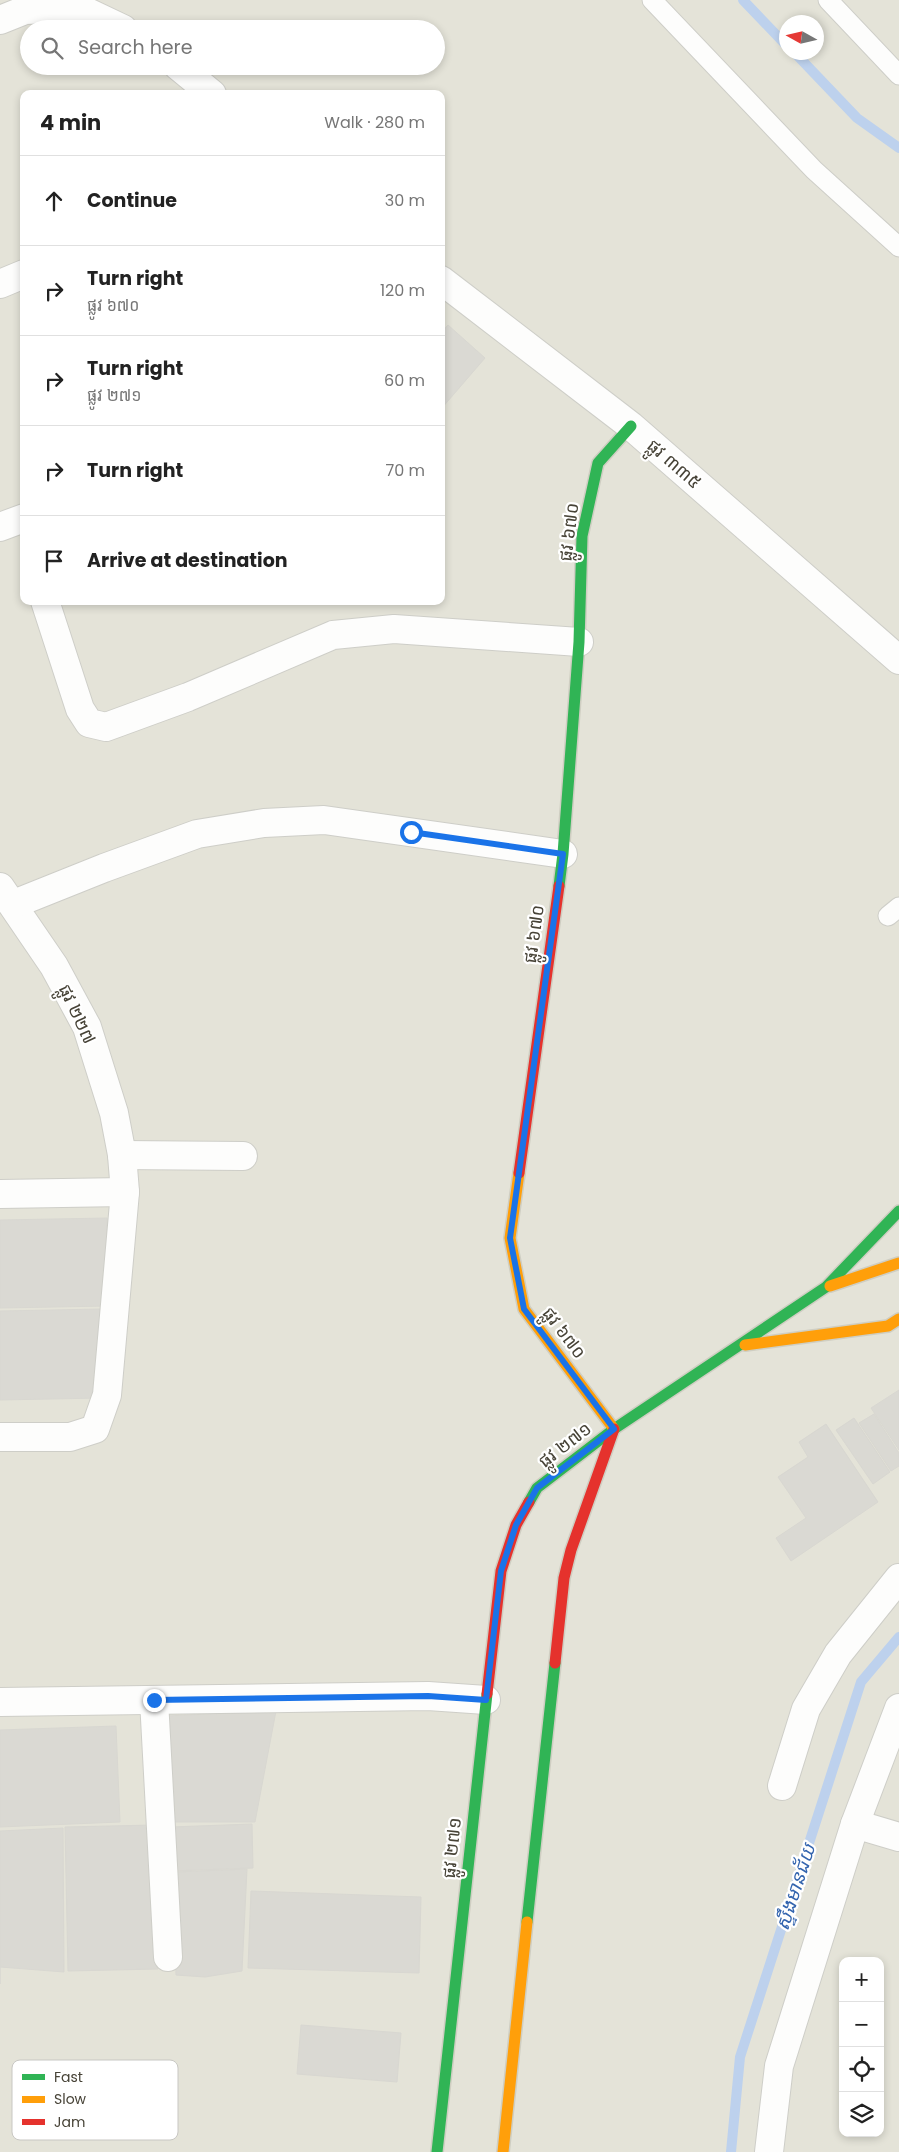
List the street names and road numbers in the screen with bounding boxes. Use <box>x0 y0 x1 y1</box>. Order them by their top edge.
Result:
street label: ផ្លូវ ៣៣៥ <box>639 433 707 497</box>
street label: ផ្លូវ ៦៧០ <box>552 501 589 563</box>
street label: ផ្លូវ ៦៧០ <box>517 903 554 966</box>
street label: ផ្លូវ ២២៧ <box>49 980 102 1050</box>
street label: ផ្លូវ ៦៧០ <box>533 1302 592 1366</box>
street label: ផ្លូវ ២៧១ <box>533 1416 599 1477</box>
street label: ផ្លូវ ២៧១ <box>436 1816 471 1880</box>

